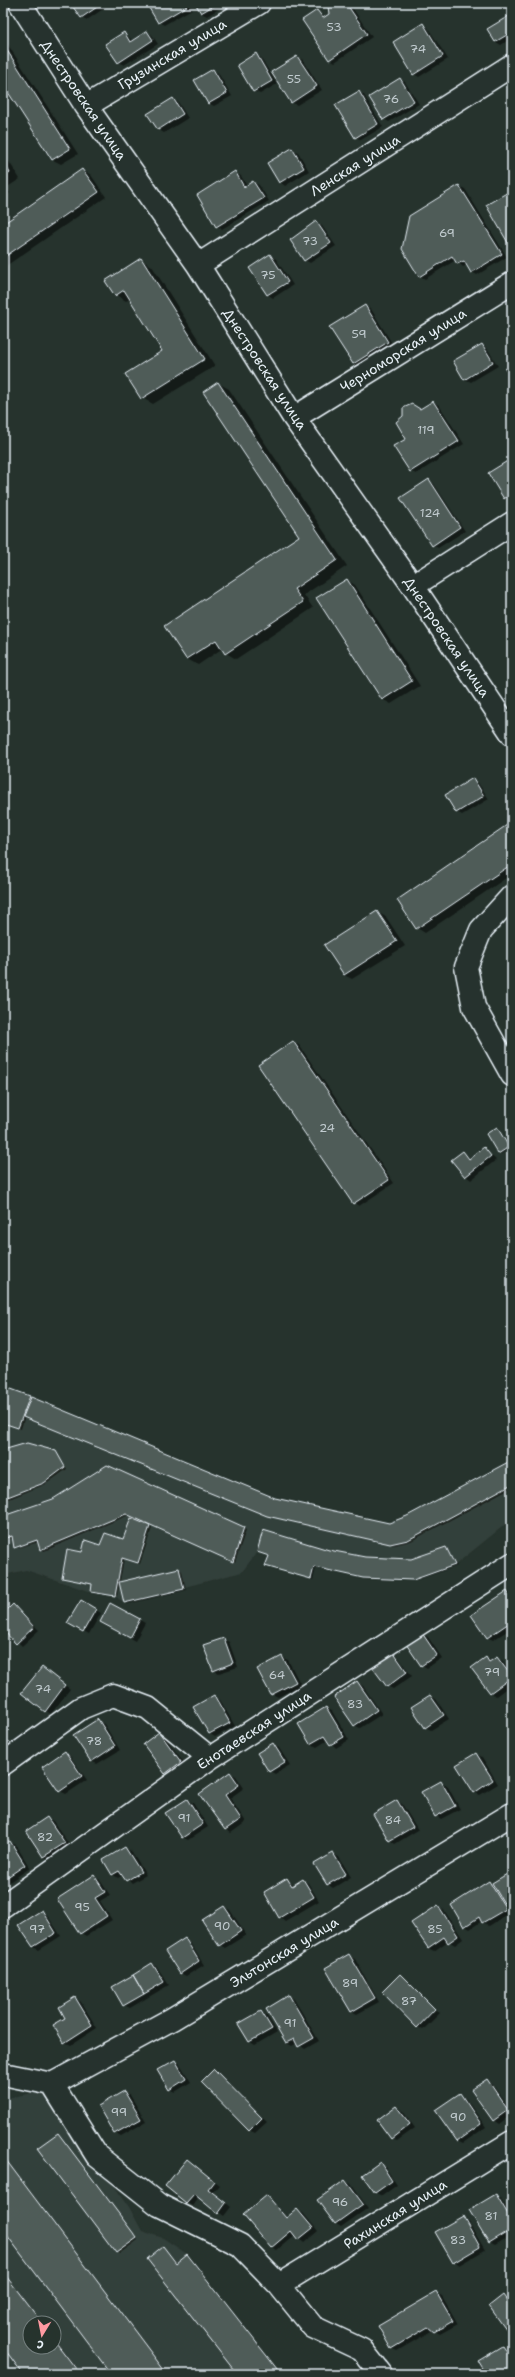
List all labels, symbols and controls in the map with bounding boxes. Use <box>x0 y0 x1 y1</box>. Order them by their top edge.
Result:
street label: Грузинская улица <box>115 14 230 93</box>
house number: 53 <box>326 19 342 35</box>
street label: Днестровская улица <box>37 36 131 164</box>
house number: 74 <box>410 41 426 57</box>
house number: 55 <box>287 71 301 87</box>
house number: 76 <box>383 91 399 107</box>
street label: Ленская улица <box>307 130 404 200</box>
house number: 69 <box>439 225 455 241</box>
house number: 73 <box>302 233 318 249</box>
house number: 75 <box>260 267 276 283</box>
street label: Черноморская улица <box>337 304 470 396</box>
street label: Днестровская улица <box>219 305 311 434</box>
house number: 59 <box>351 326 367 342</box>
house number: 119 <box>417 422 435 438</box>
house number: 124 <box>420 505 440 521</box>
street label: Днестровская улица <box>400 573 494 701</box>
house number: 24 <box>319 1120 335 1136</box>
house number: 79 <box>484 1664 500 1680</box>
house number: 64 <box>269 1667 285 1683</box>
house number: 74 <box>35 1681 51 1697</box>
street label: Енотаевская улица <box>193 1686 315 1774</box>
house number: 83 <box>347 1696 363 1712</box>
house number: 78 <box>86 1733 102 1749</box>
house number: 91 <box>177 1810 191 1826</box>
house number: 84 <box>385 1812 401 1828</box>
house number: 82 <box>37 1829 53 1845</box>
house number: 95 <box>74 1899 90 1915</box>
street label: Эльтонская улица <box>226 1912 342 1991</box>
house number: 90 <box>214 1918 230 1934</box>
house number: 97 <box>29 1921 45 1937</box>
house number: 85 <box>427 1921 443 1937</box>
house number: 89 <box>342 1975 358 1991</box>
house number: 87 <box>401 1993 417 2009</box>
house number: 91 <box>283 2015 297 2031</box>
house number: 99 <box>111 2104 127 2120</box>
house number: 90 <box>450 2109 466 2125</box>
street label: Рахинская улица <box>340 2175 450 2253</box>
house number: 96 <box>332 2194 348 2210</box>
house number: 81 <box>485 2208 497 2224</box>
house number: 83 <box>450 2232 466 2248</box>
north arrow <box>22 2315 62 2355</box>
text: С <box>35 2336 45 2352</box>

